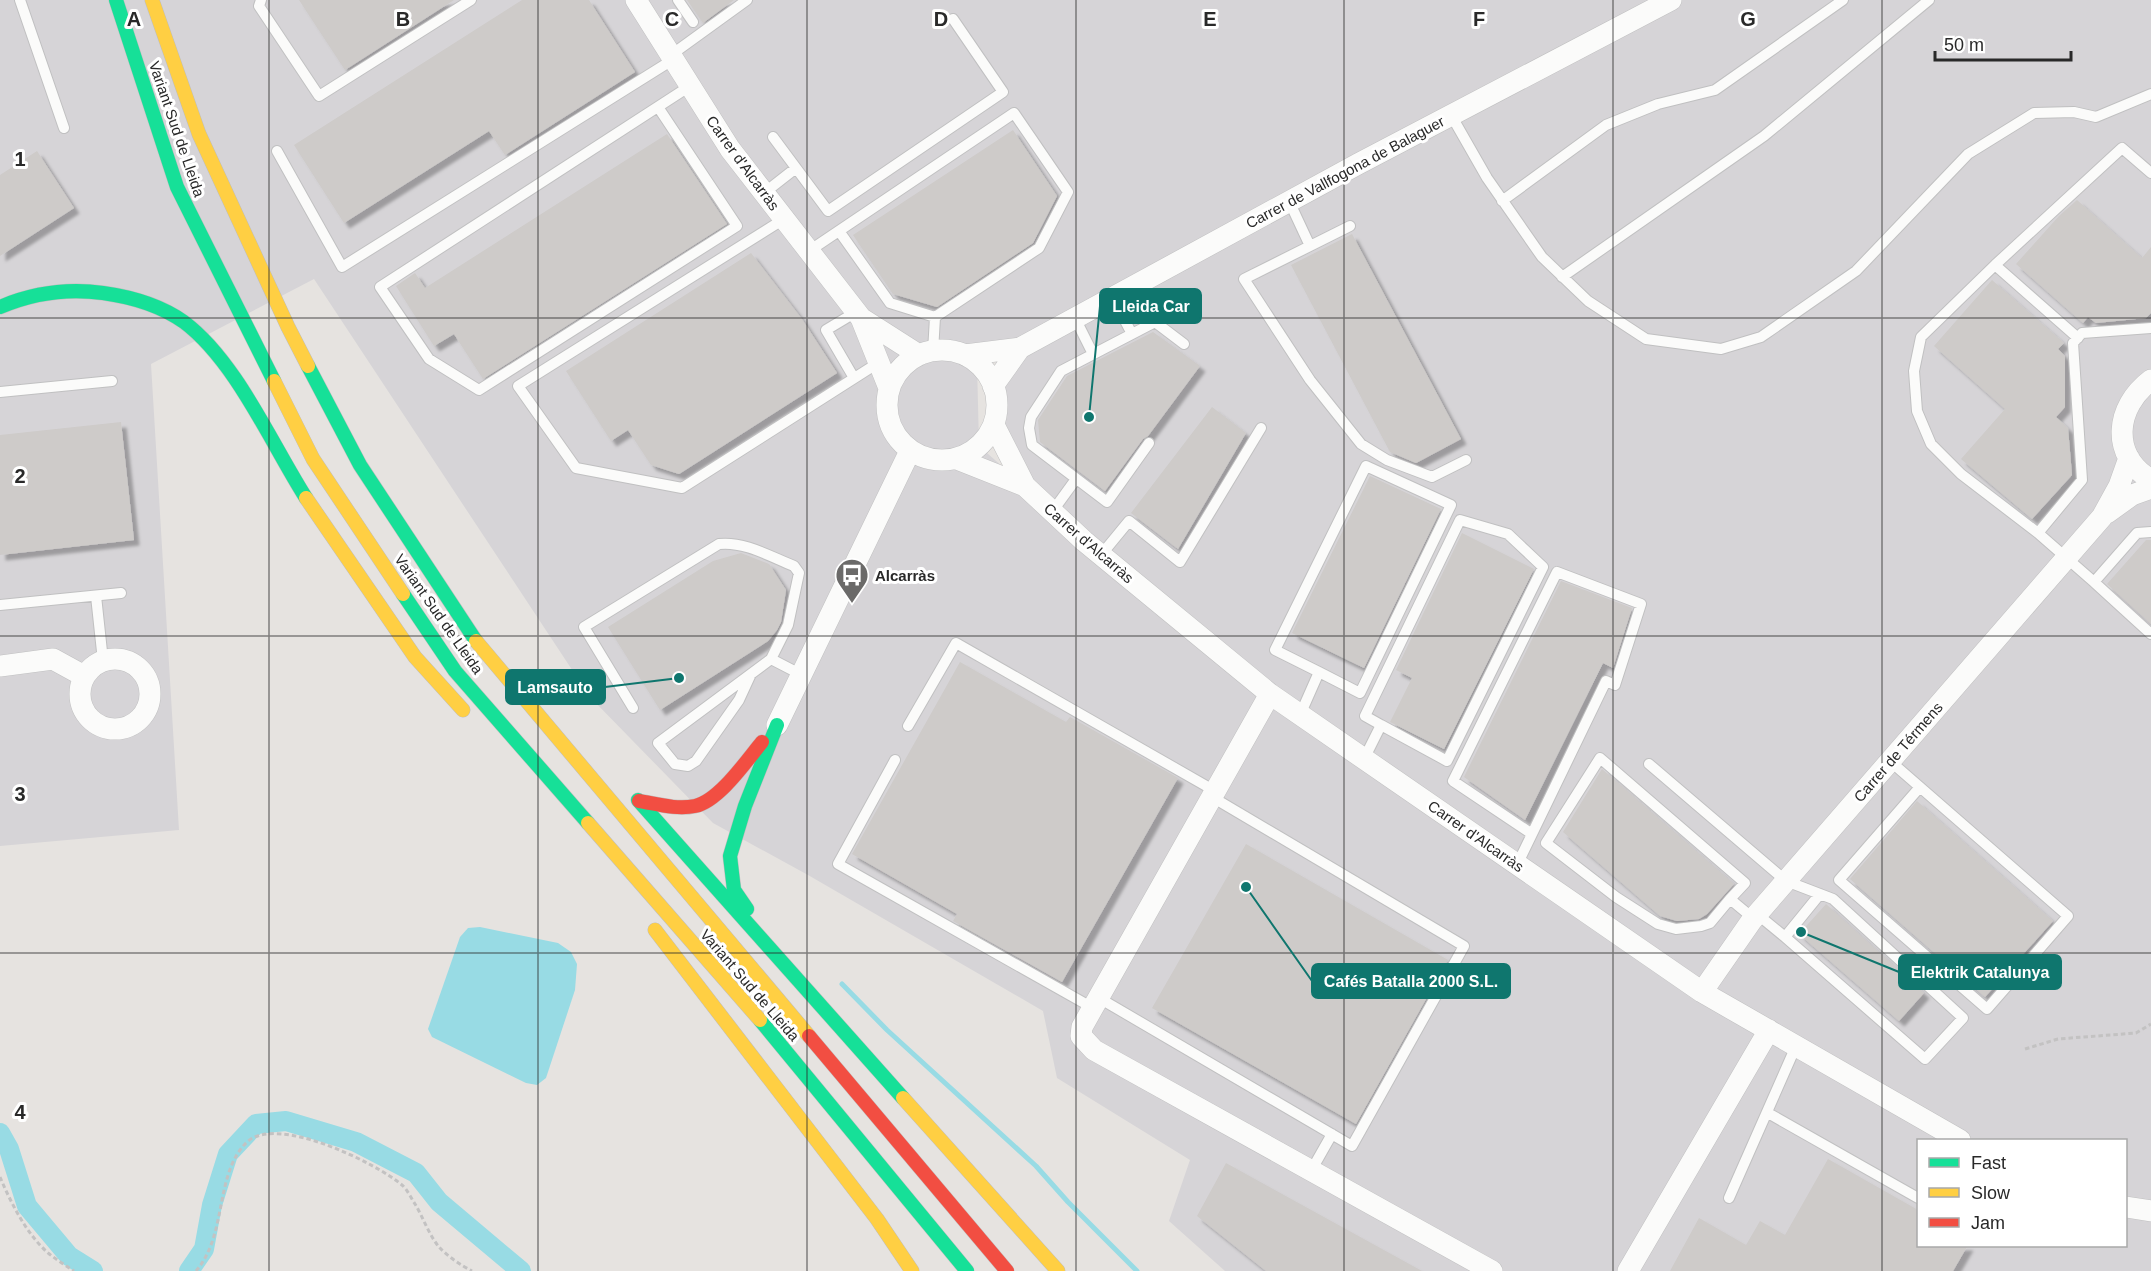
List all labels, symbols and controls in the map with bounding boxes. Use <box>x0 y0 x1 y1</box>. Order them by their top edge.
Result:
text: A <box>127 8 141 30</box>
text: B <box>396 8 410 30</box>
text: C <box>665 8 679 30</box>
text: D <box>934 8 948 30</box>
text: E <box>1203 8 1217 30</box>
text: F <box>1473 8 1485 30</box>
text: G <box>1740 8 1756 30</box>
scale bar <box>1935 24 2072 62</box>
text: 50 m <box>1944 35 1984 55</box>
street label: Variant Sud de Lleida <box>146 59 208 200</box>
street label: Carrer d'Alcarràs <box>703 112 783 214</box>
street label: Carrer de Vallfogona de Balaguer <box>1243 112 1447 232</box>
text: 1 <box>14 148 26 170</box>
callout: Lleida Car <box>1100 289 1201 323</box>
text: Lleida Car <box>1112 298 1190 315</box>
text: 2 <box>14 465 26 487</box>
street label: Carrer d'Alcarràs <box>1041 500 1137 586</box>
street label: Variant Sud de Lleida <box>391 551 487 678</box>
bus stop icon: Alcarràs <box>834 557 870 604</box>
place label: Alcarràs <box>875 567 935 584</box>
callout: Lamsauto <box>506 670 605 704</box>
text: Lamsauto <box>517 679 593 696</box>
street label: Carrer de Térmens <box>1850 699 1946 805</box>
text: 3 <box>14 783 26 805</box>
street label: Carrer d'Alcarràs <box>1425 797 1527 875</box>
street label: Variant Sud de Lleida <box>697 926 804 1045</box>
callout: Elektrik Catalunya <box>1899 955 2061 989</box>
callout: Cafés Batalla 2000 S.L. <box>1312 964 1510 998</box>
text: Elektrik Catalunya <box>1911 964 2049 981</box>
text: Cafés Batalla 2000 S.L. <box>1324 973 1498 990</box>
text: 4 <box>14 1101 26 1123</box>
legend <box>1917 1139 2127 1247</box>
text: Fast <box>1971 1153 2006 1173</box>
text: Slow <box>1971 1183 2011 1203</box>
text: Jam <box>1971 1213 2005 1233</box>

